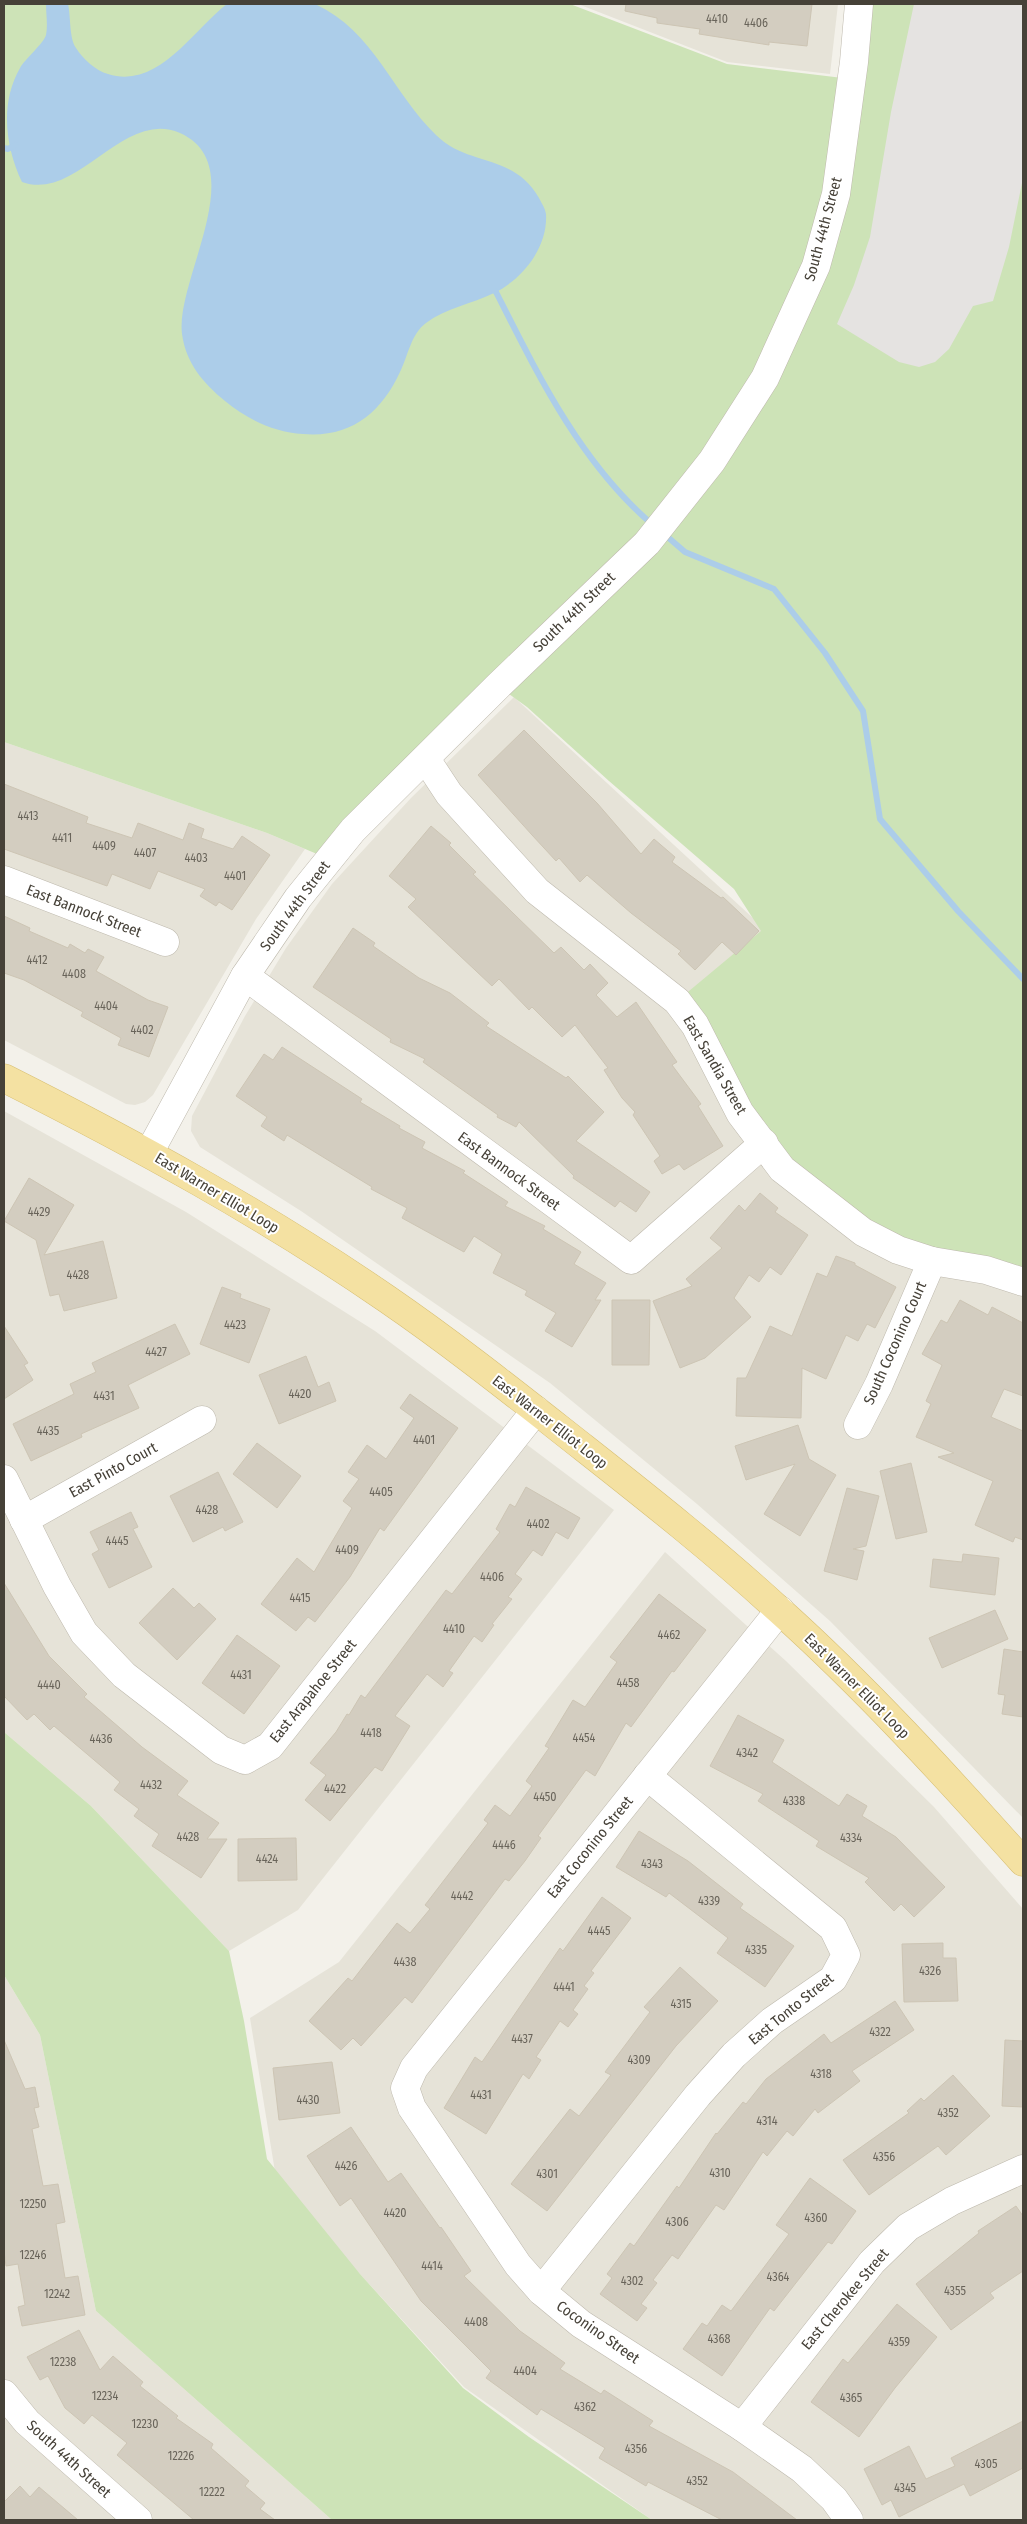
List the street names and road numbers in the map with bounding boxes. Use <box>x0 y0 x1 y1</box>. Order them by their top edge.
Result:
street label: South 44th Street <box>800 175 846 283</box>
street label: South 44th Street <box>529 568 619 656</box>
street label: South 44th Street <box>256 857 334 955</box>
street label: East Bannock Street <box>24 881 144 941</box>
street label: East Sandia Street <box>679 1012 751 1118</box>
street label: East Bannock Street <box>454 1128 564 1214</box>
street label: East Warner Elliot Loop <box>152 1149 282 1237</box>
street label: South Coconino Court <box>860 1279 930 1407</box>
street label: East Warner Elliot Loop <box>489 1371 611 1473</box>
street label: East Pinto Court <box>66 1438 160 1502</box>
street label: East Warner Elliot Loop <box>801 1630 913 1742</box>
street label: East Arapahoe Street <box>266 1636 360 1746</box>
street label: East Coconino Street <box>543 1792 637 1902</box>
street label: East Tonto Street <box>745 1969 837 2049</box>
street label: East Cherokee Street <box>797 2245 893 2353</box>
street label: Coconino Street <box>553 2297 643 2367</box>
street label: South 44th Street <box>23 2416 115 2502</box>

